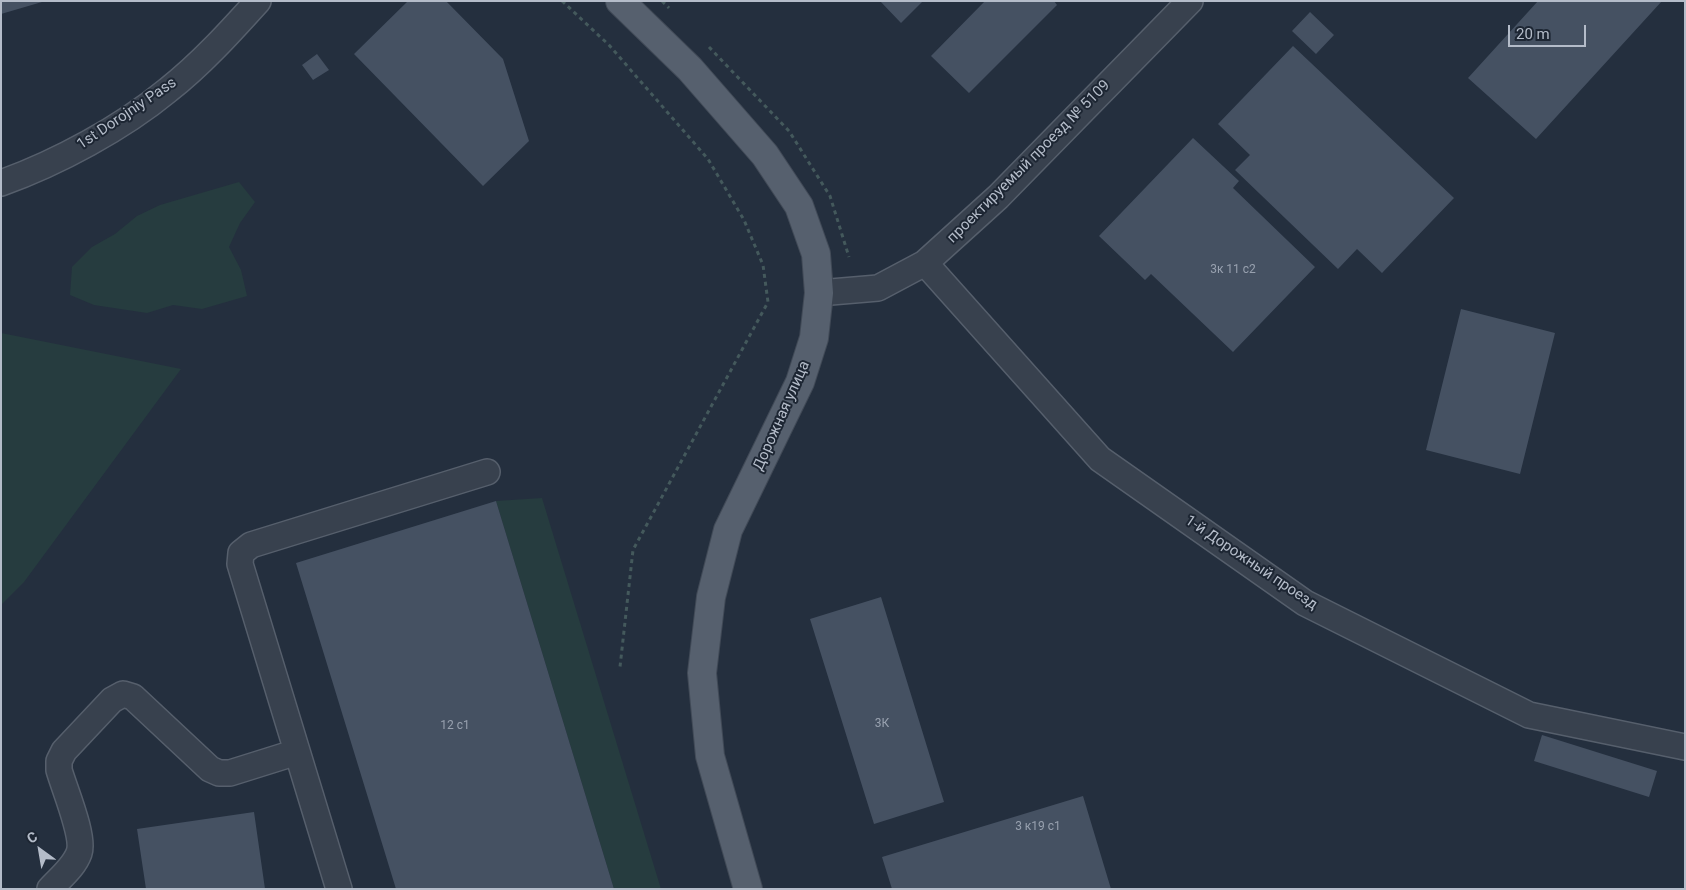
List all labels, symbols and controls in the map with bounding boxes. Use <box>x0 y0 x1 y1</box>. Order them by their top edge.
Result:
scale bar <box>1511 15 1588 47</box>
text: 20 m <box>1516 25 1550 43</box>
street label: 1st Dorojniy Pass <box>74 74 180 154</box>
street label: проектируемый проезд № 5109 <box>944 77 1114 247</box>
house number: 3к 11 с2 <box>1210 263 1256 277</box>
street label: Дорожная улица <box>750 358 814 474</box>
street label: 1-й Дорожный проезд <box>1181 512 1321 614</box>
house number: 3К <box>875 717 889 731</box>
house number: 12 с1 <box>440 719 470 733</box>
house number: 3 к19 с1 <box>1015 820 1061 834</box>
north arrow <box>15 825 65 875</box>
text: С <box>24 828 40 846</box>

